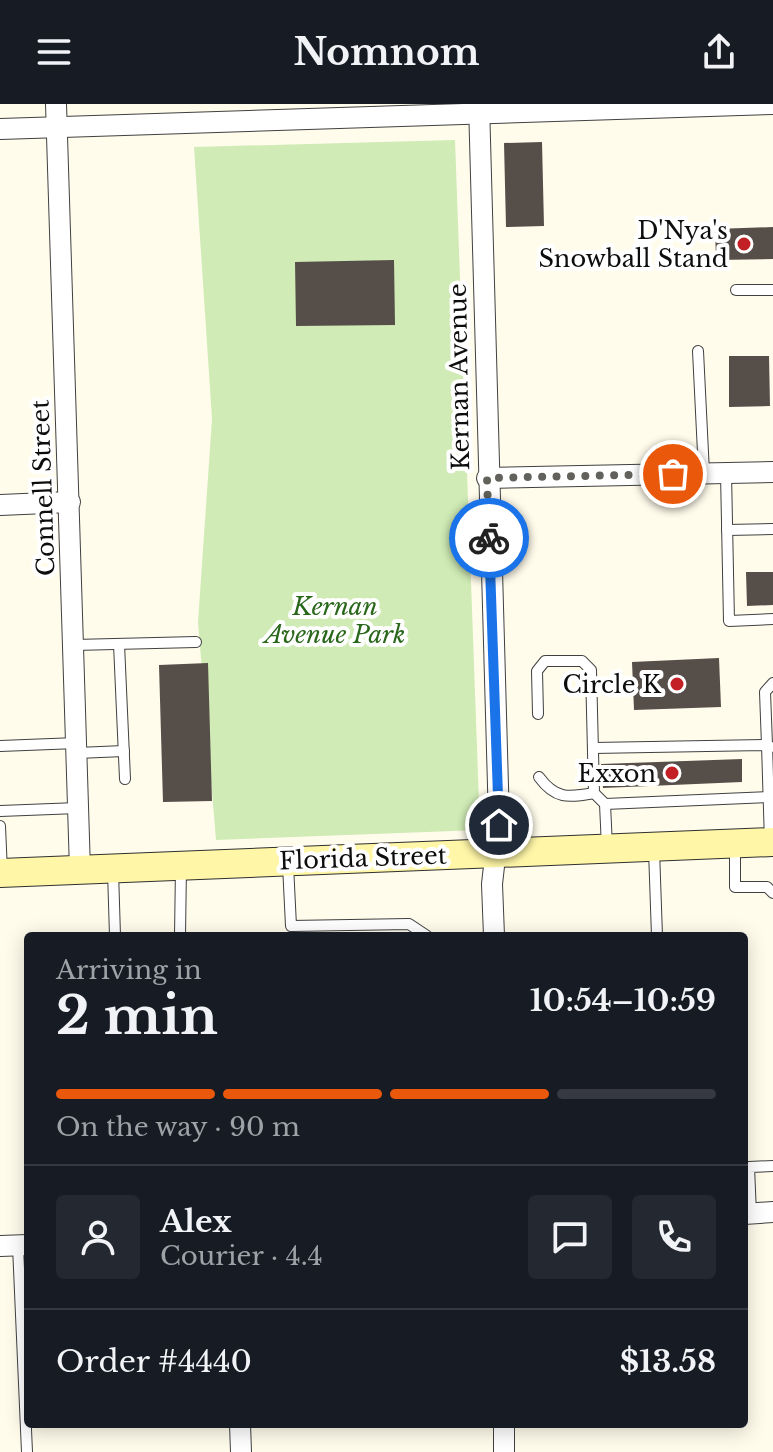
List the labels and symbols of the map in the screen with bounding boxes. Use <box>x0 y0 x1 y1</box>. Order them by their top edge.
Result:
place label: D'Nya's Snowball Stand <box>538 216 728 273</box>
marker: D'Nya's Snowball Stand <box>735 235 753 253</box>
street label: Kernan Avenue <box>443 283 475 471</box>
street label: Connell Street <box>25 399 61 577</box>
pin <box>639 440 707 508</box>
courier <box>449 498 529 578</box>
park label: Kernan Avenue Park <box>262 592 405 649</box>
place label: Circle K <box>562 670 662 699</box>
marker: Circle K <box>668 675 686 693</box>
place label: Exxon <box>578 759 656 788</box>
marker: Exxon <box>663 764 681 782</box>
pin <box>465 791 533 859</box>
street label: Florida Street <box>279 841 447 875</box>

